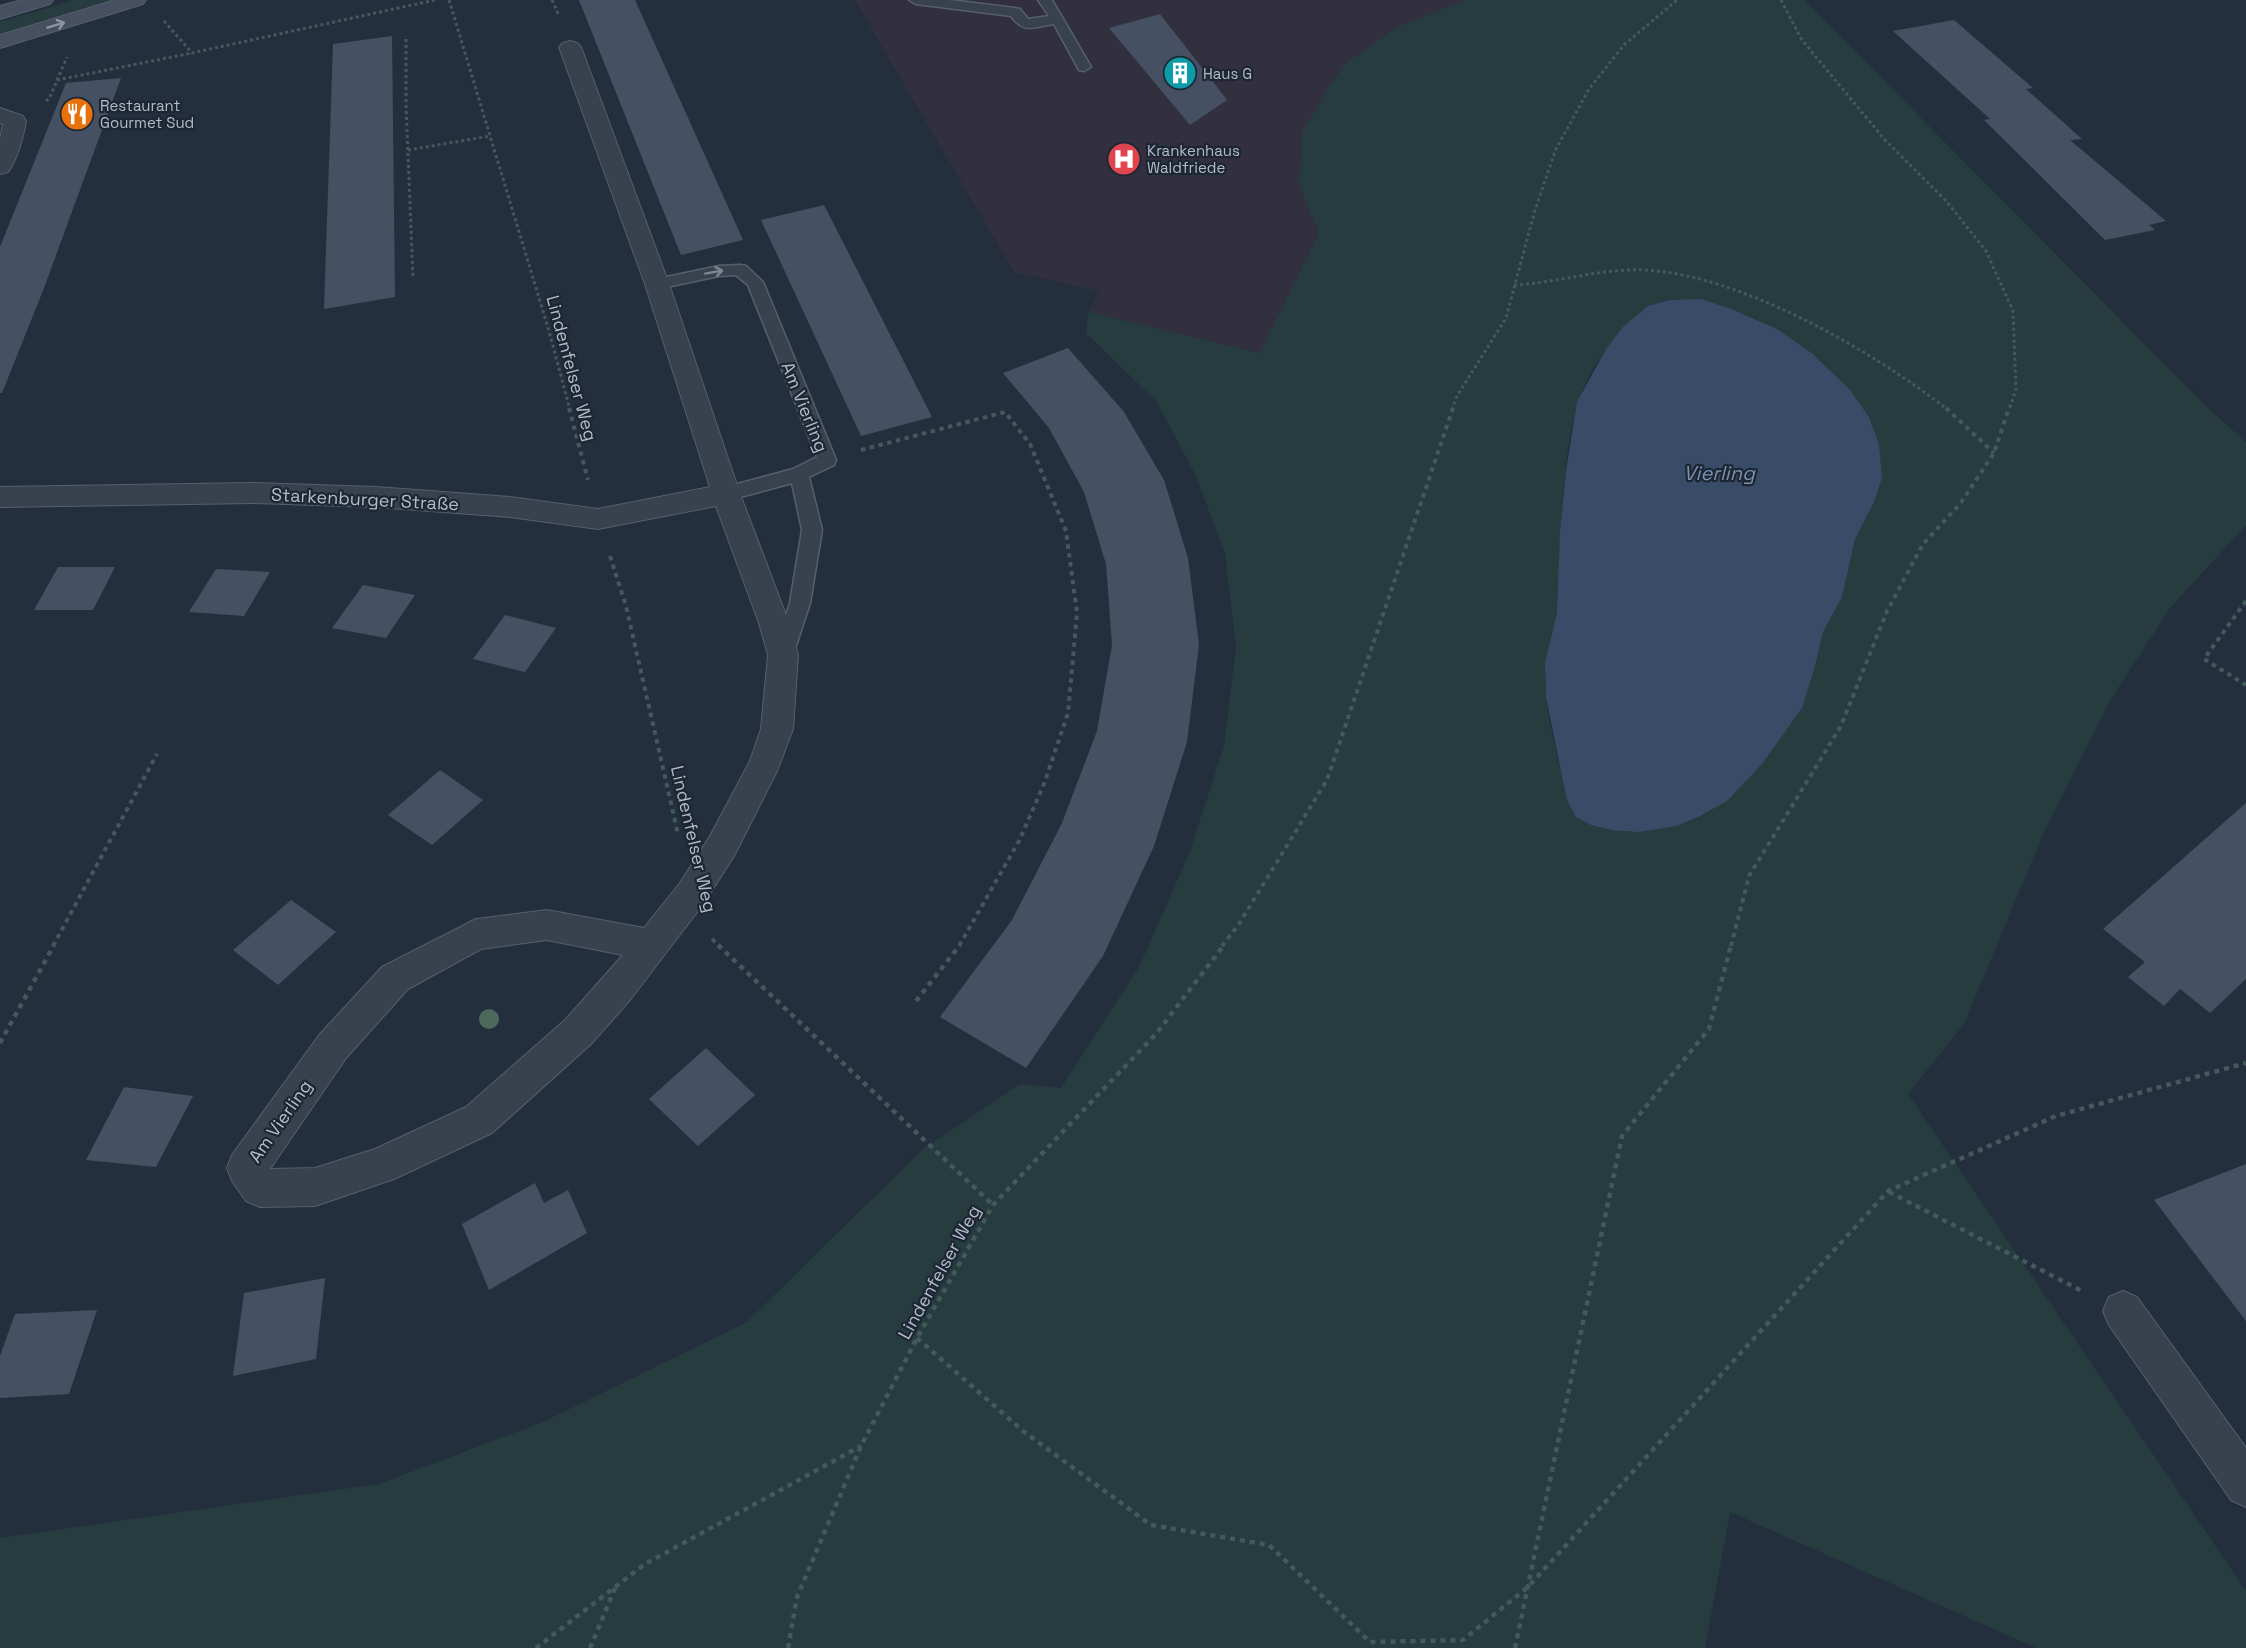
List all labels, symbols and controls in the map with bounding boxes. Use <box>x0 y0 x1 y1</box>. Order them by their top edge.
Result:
one-way arrow <box>46 19 65 30</box>
building icon: Haus G <box>1162 55 1198 91</box>
place label: Haus G <box>1203 64 1252 83</box>
restaurant icon: Restaurant Gourmet Sud <box>59 96 95 132</box>
place label: Restaurant Gourmet Sud <box>100 96 194 132</box>
hospital icon: Krankenhaus Waldfriede <box>1106 141 1142 177</box>
place label: Krankenhaus Waldfriede <box>1147 141 1240 177</box>
one-way arrow <box>704 267 723 278</box>
street label: Lindenfelser Weg <box>541 293 603 443</box>
street label: Am Vierling <box>776 358 834 456</box>
water label: Vierling <box>1683 460 1756 486</box>
street label: Starkenburger Straße <box>270 483 460 515</box>
street label: Lindenfelser Weg <box>666 763 722 915</box>
street label: Am Vierling <box>243 1075 317 1167</box>
street label: Lindenfelser Weg <box>893 1201 985 1343</box>

